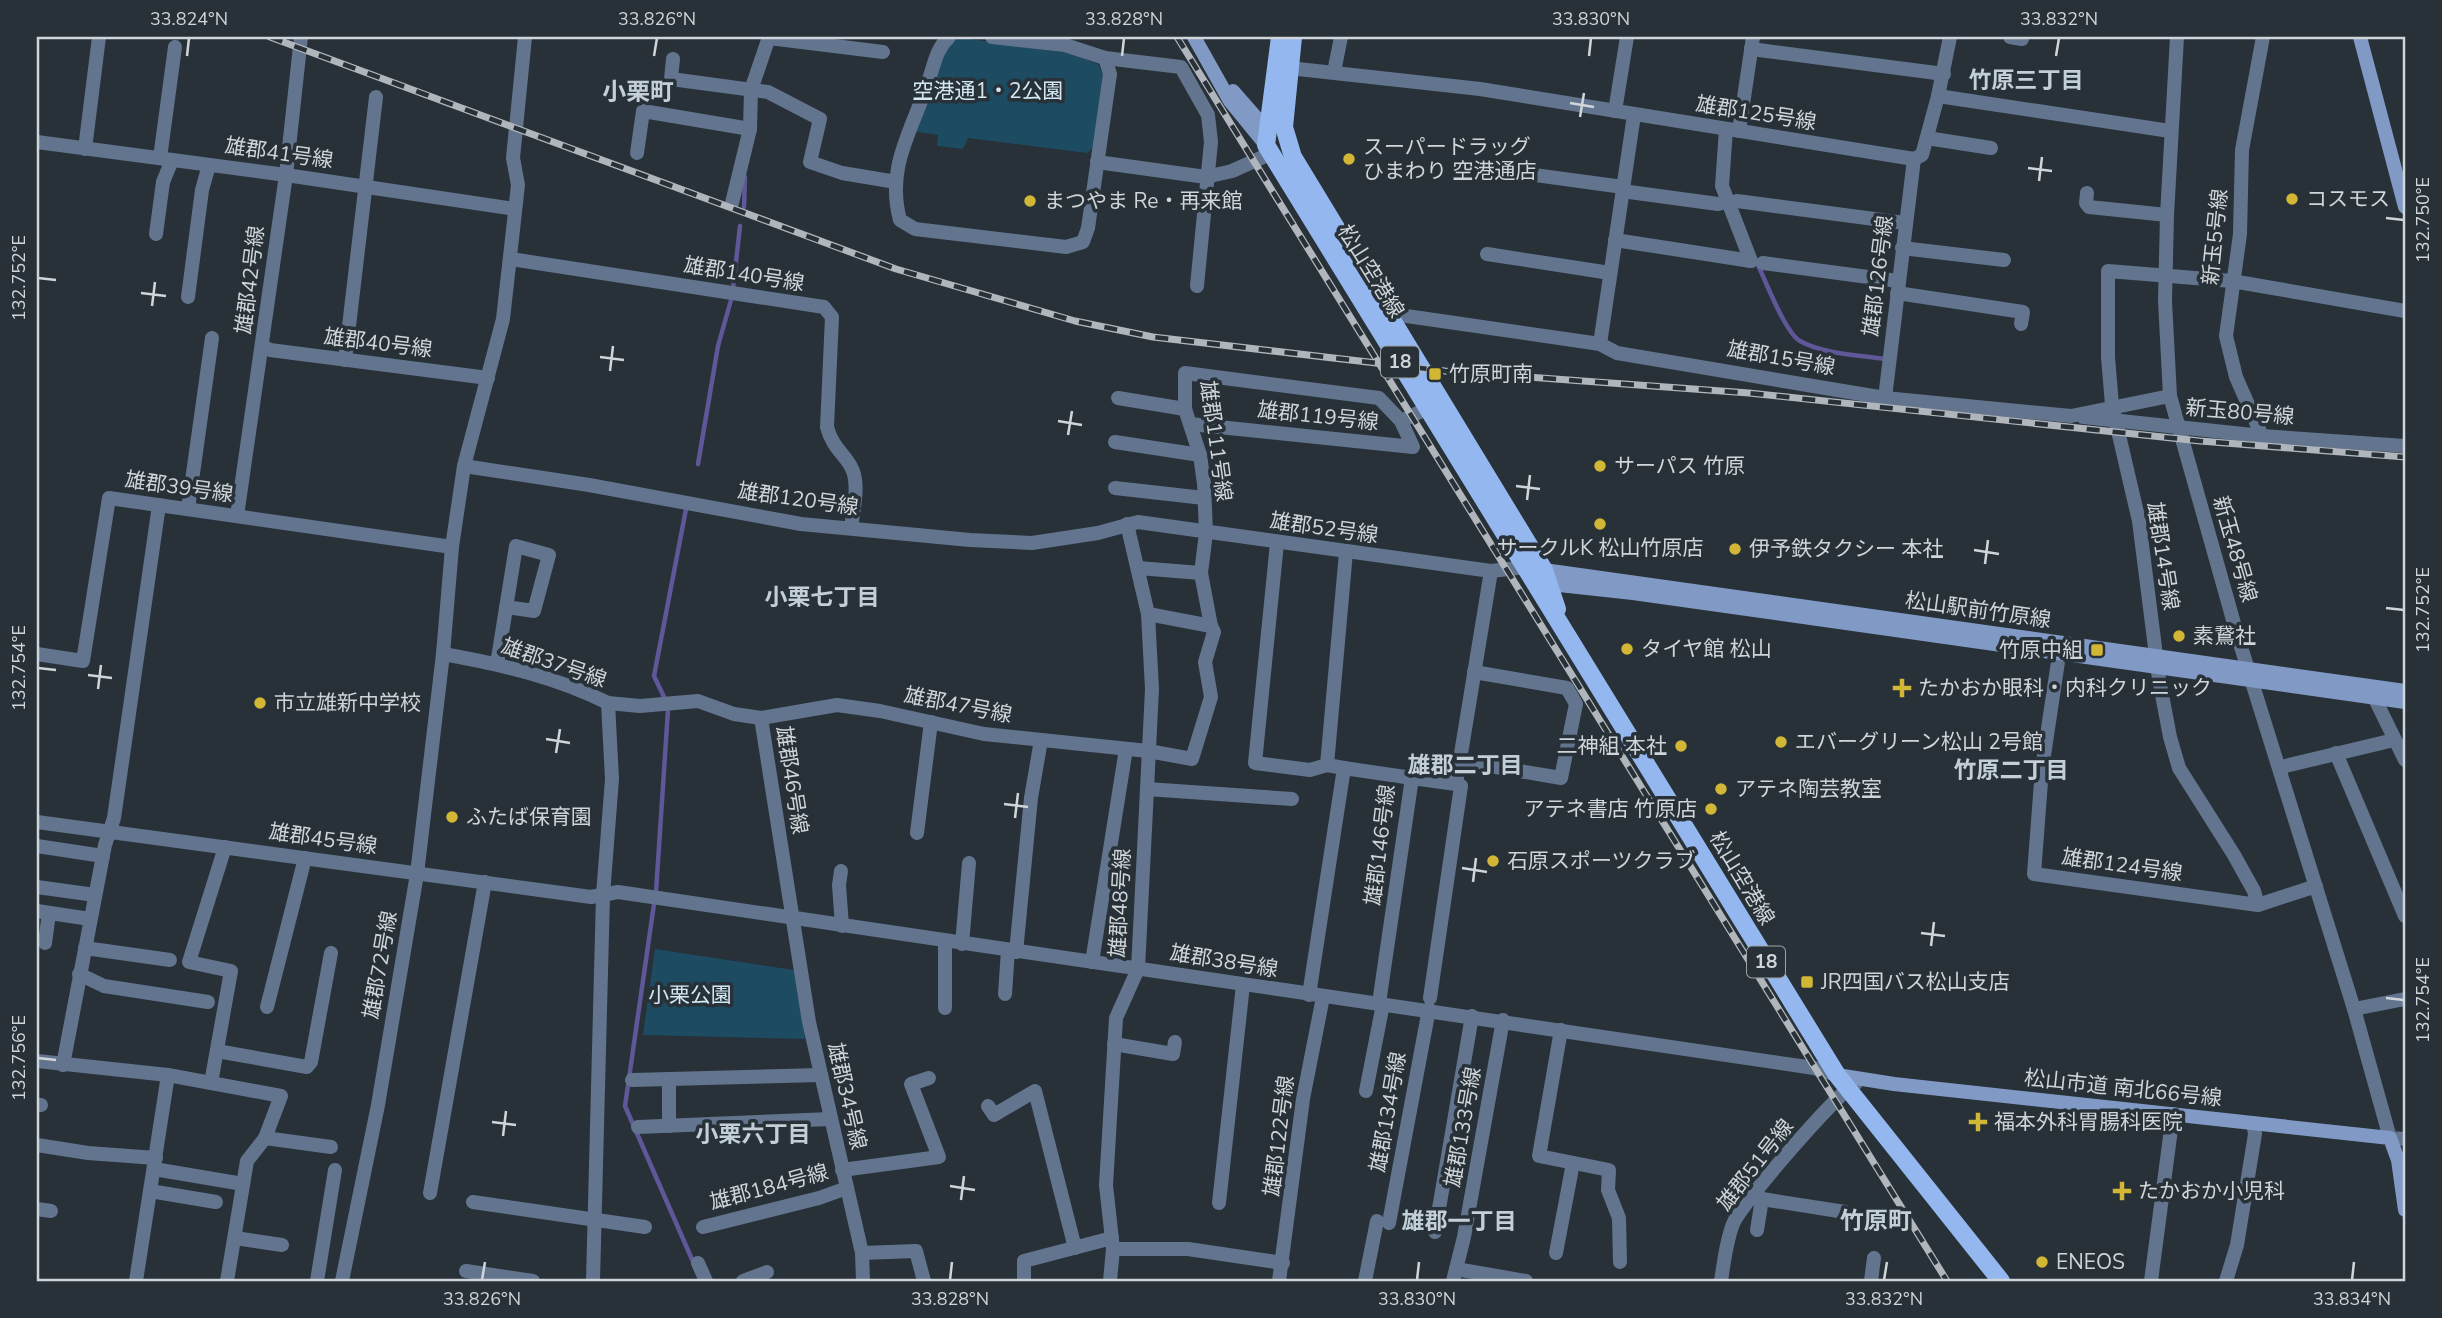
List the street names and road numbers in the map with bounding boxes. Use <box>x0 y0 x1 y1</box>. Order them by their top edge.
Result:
street label: 雄郡125号線 <box>1694 90 1818 136</box>
street label: 雄郡41号線 <box>223 132 335 174</box>
street label: 新玉5号線 <box>2196 187 2234 287</box>
street label: 雄郡126号線 <box>1857 214 1899 338</box>
street label: 松山空港線 <box>1331 219 1411 323</box>
street label: 雄郡42号線 <box>229 224 271 336</box>
street label: 雄郡140号線 <box>682 251 806 297</box>
street label: 雄郡40号線 <box>322 322 434 364</box>
street label: 雄郡15号線 <box>1725 335 1837 381</box>
road number: 18 <box>1381 346 1419 378</box>
street label: 雄郡111号線 <box>1194 379 1238 503</box>
street label: 新玉80号線 <box>2184 393 2296 431</box>
street label: 雄郡119号線 <box>1256 396 1380 436</box>
street label: 雄郡39号線 <box>123 466 235 508</box>
street label: 雄郡120号線 <box>736 477 860 521</box>
street label: 新玉48号線 <box>2206 493 2264 605</box>
street label: 雄郡14号線 <box>2141 500 2185 612</box>
street label: 雄郡52号線 <box>1268 507 1380 549</box>
street label: 松山駅前竹原線 <box>1903 586 2053 634</box>
street label: 雄郡37号線 <box>498 632 610 694</box>
street label: 雄郡47号線 <box>902 681 1014 729</box>
street label: 雄郡46号線 <box>770 724 814 836</box>
street label: 雄郡146号線 <box>1359 783 1401 907</box>
street label: 雄郡45号線 <box>267 818 379 860</box>
street label: 松山空港線 <box>1703 826 1781 930</box>
street label: 雄郡124号線 <box>2060 843 2184 887</box>
street label: 雄郡48号線 <box>1103 848 1137 958</box>
street label: 雄郡72号線 <box>357 909 403 1021</box>
street label: 雄郡38号線 <box>1168 939 1280 983</box>
road number: 18 <box>1747 946 1785 978</box>
street label: 雄郡34号線 <box>821 1040 873 1152</box>
street label: 雄郡134号線 <box>1364 1050 1412 1174</box>
street label: 松山市道 南北66号線 <box>2023 1064 2223 1112</box>
street label: 雄郡133号線 <box>1439 1065 1487 1189</box>
street label: 雄郡122号線 <box>1258 1074 1300 1198</box>
street label: 雄郡51号線 <box>1710 1113 1800 1217</box>
street label: 雄郡184号線 <box>707 1158 831 1216</box>

